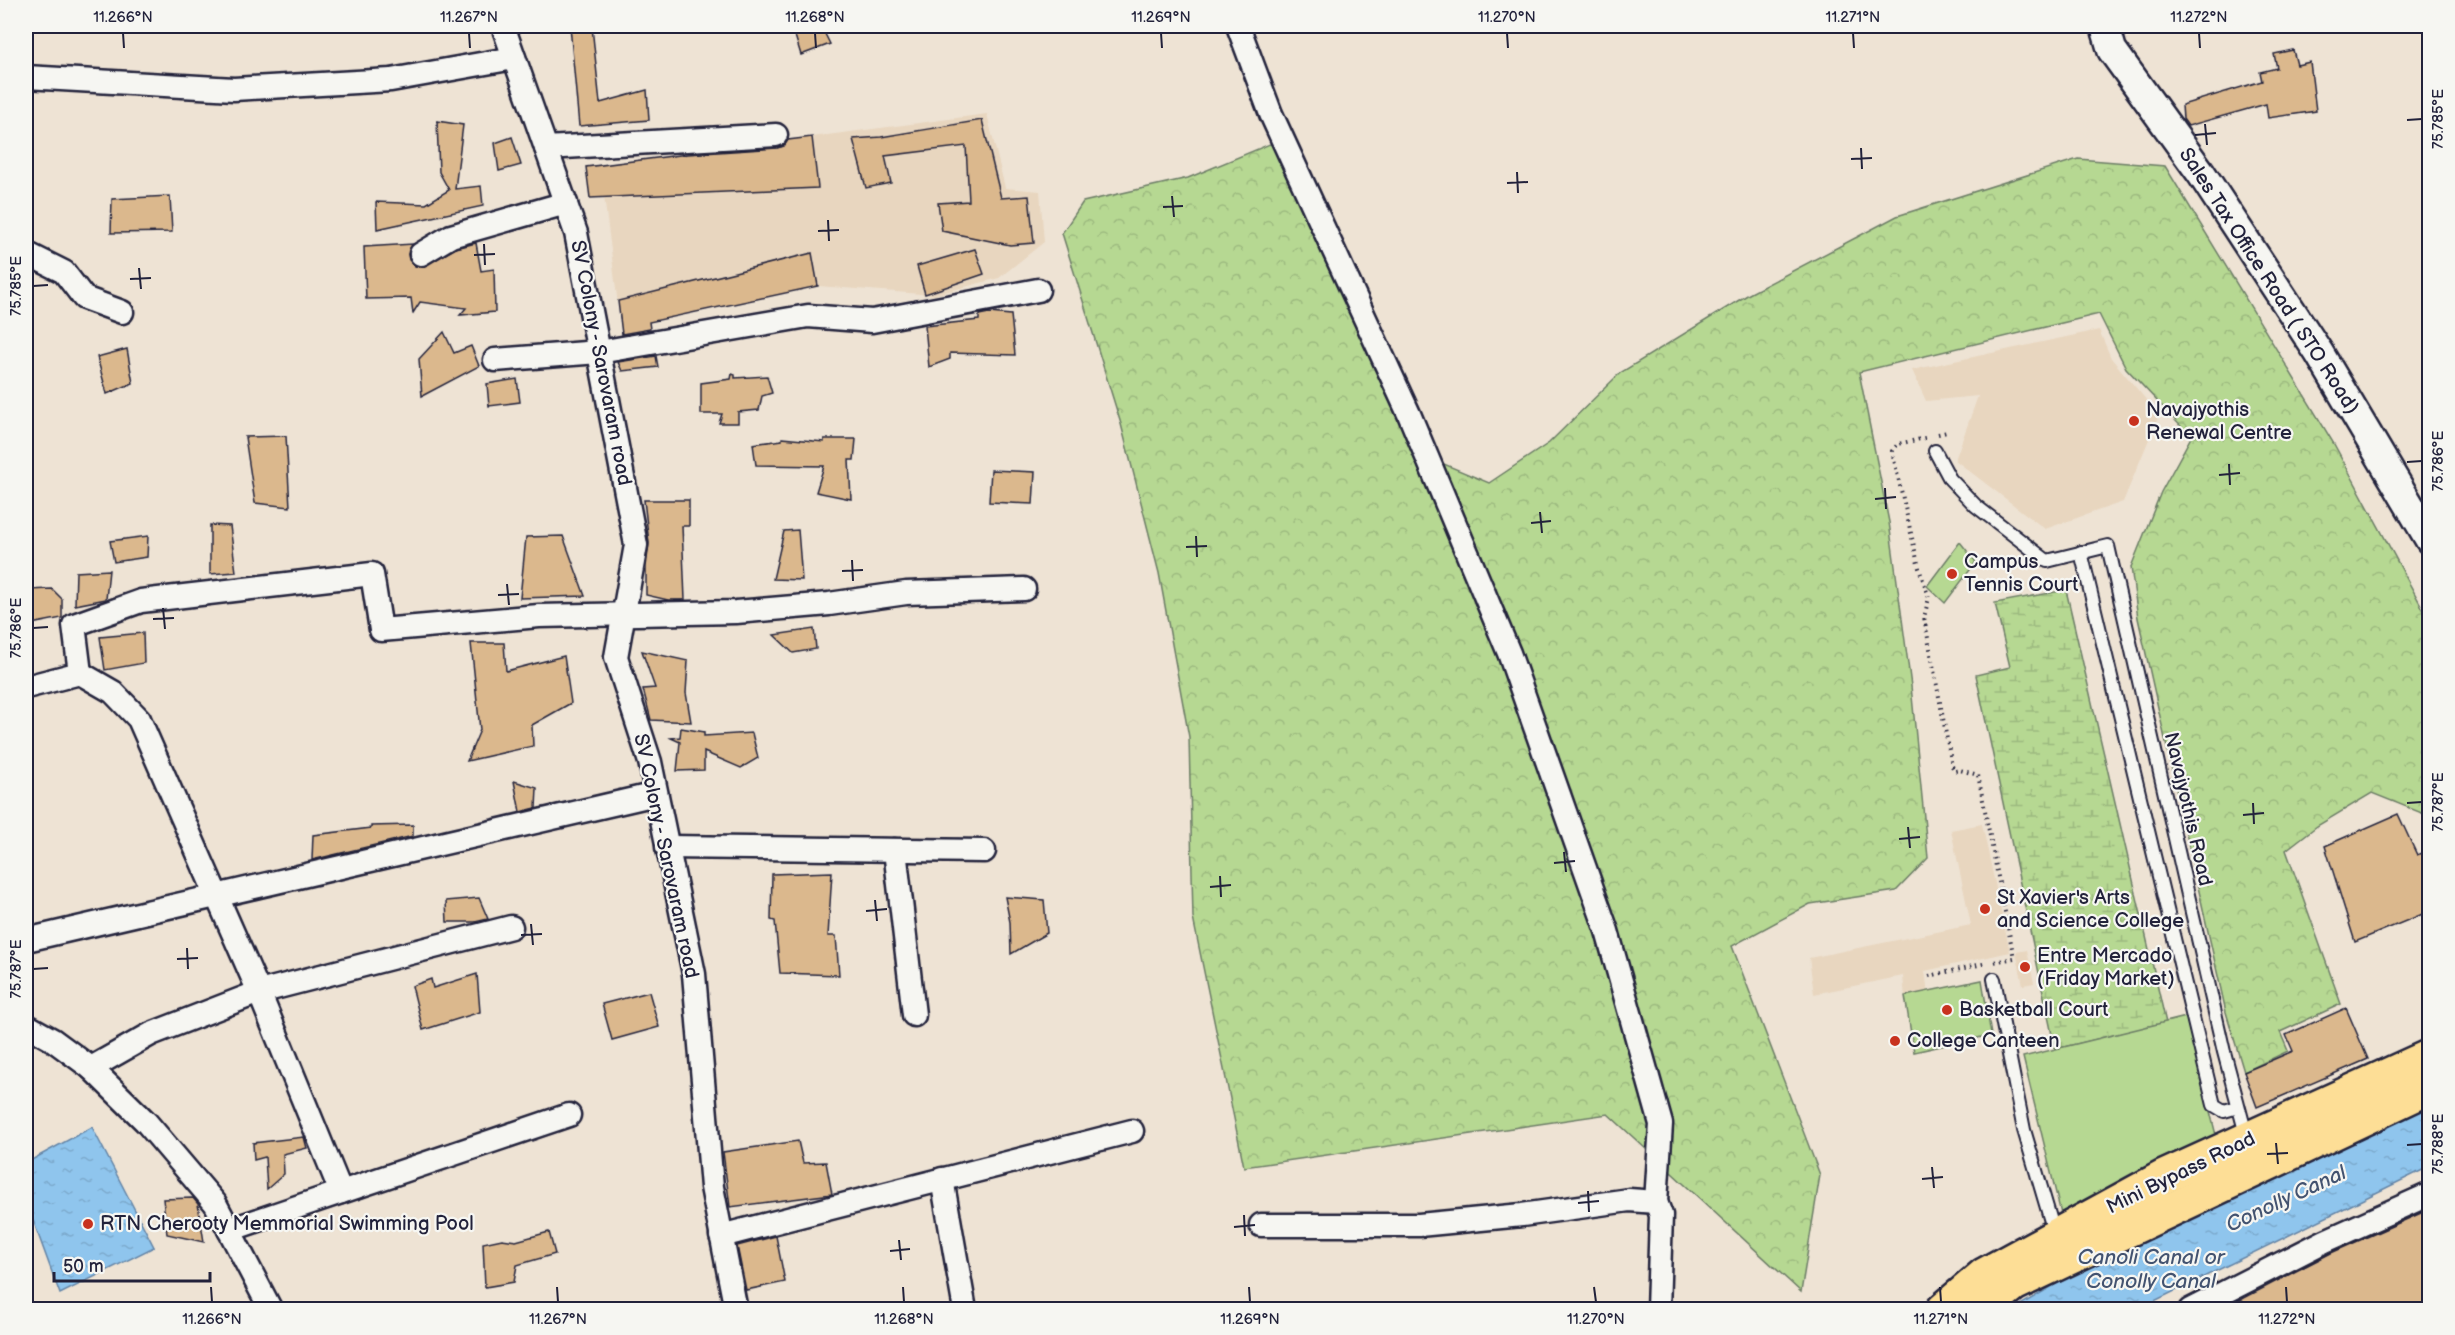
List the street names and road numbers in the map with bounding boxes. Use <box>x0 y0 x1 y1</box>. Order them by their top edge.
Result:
street label: Sales Tax Office Road ( STO Road) <box>2174 143 2364 419</box>
street label: SV Colony - Sarovaram road <box>565 238 637 488</box>
street label: Navajyothis Road <box>2159 730 2217 888</box>
street label: SV Colony - Sarovaram road <box>628 731 704 981</box>
street label: Mini Bypass Road <box>2103 1127 2259 1219</box>

